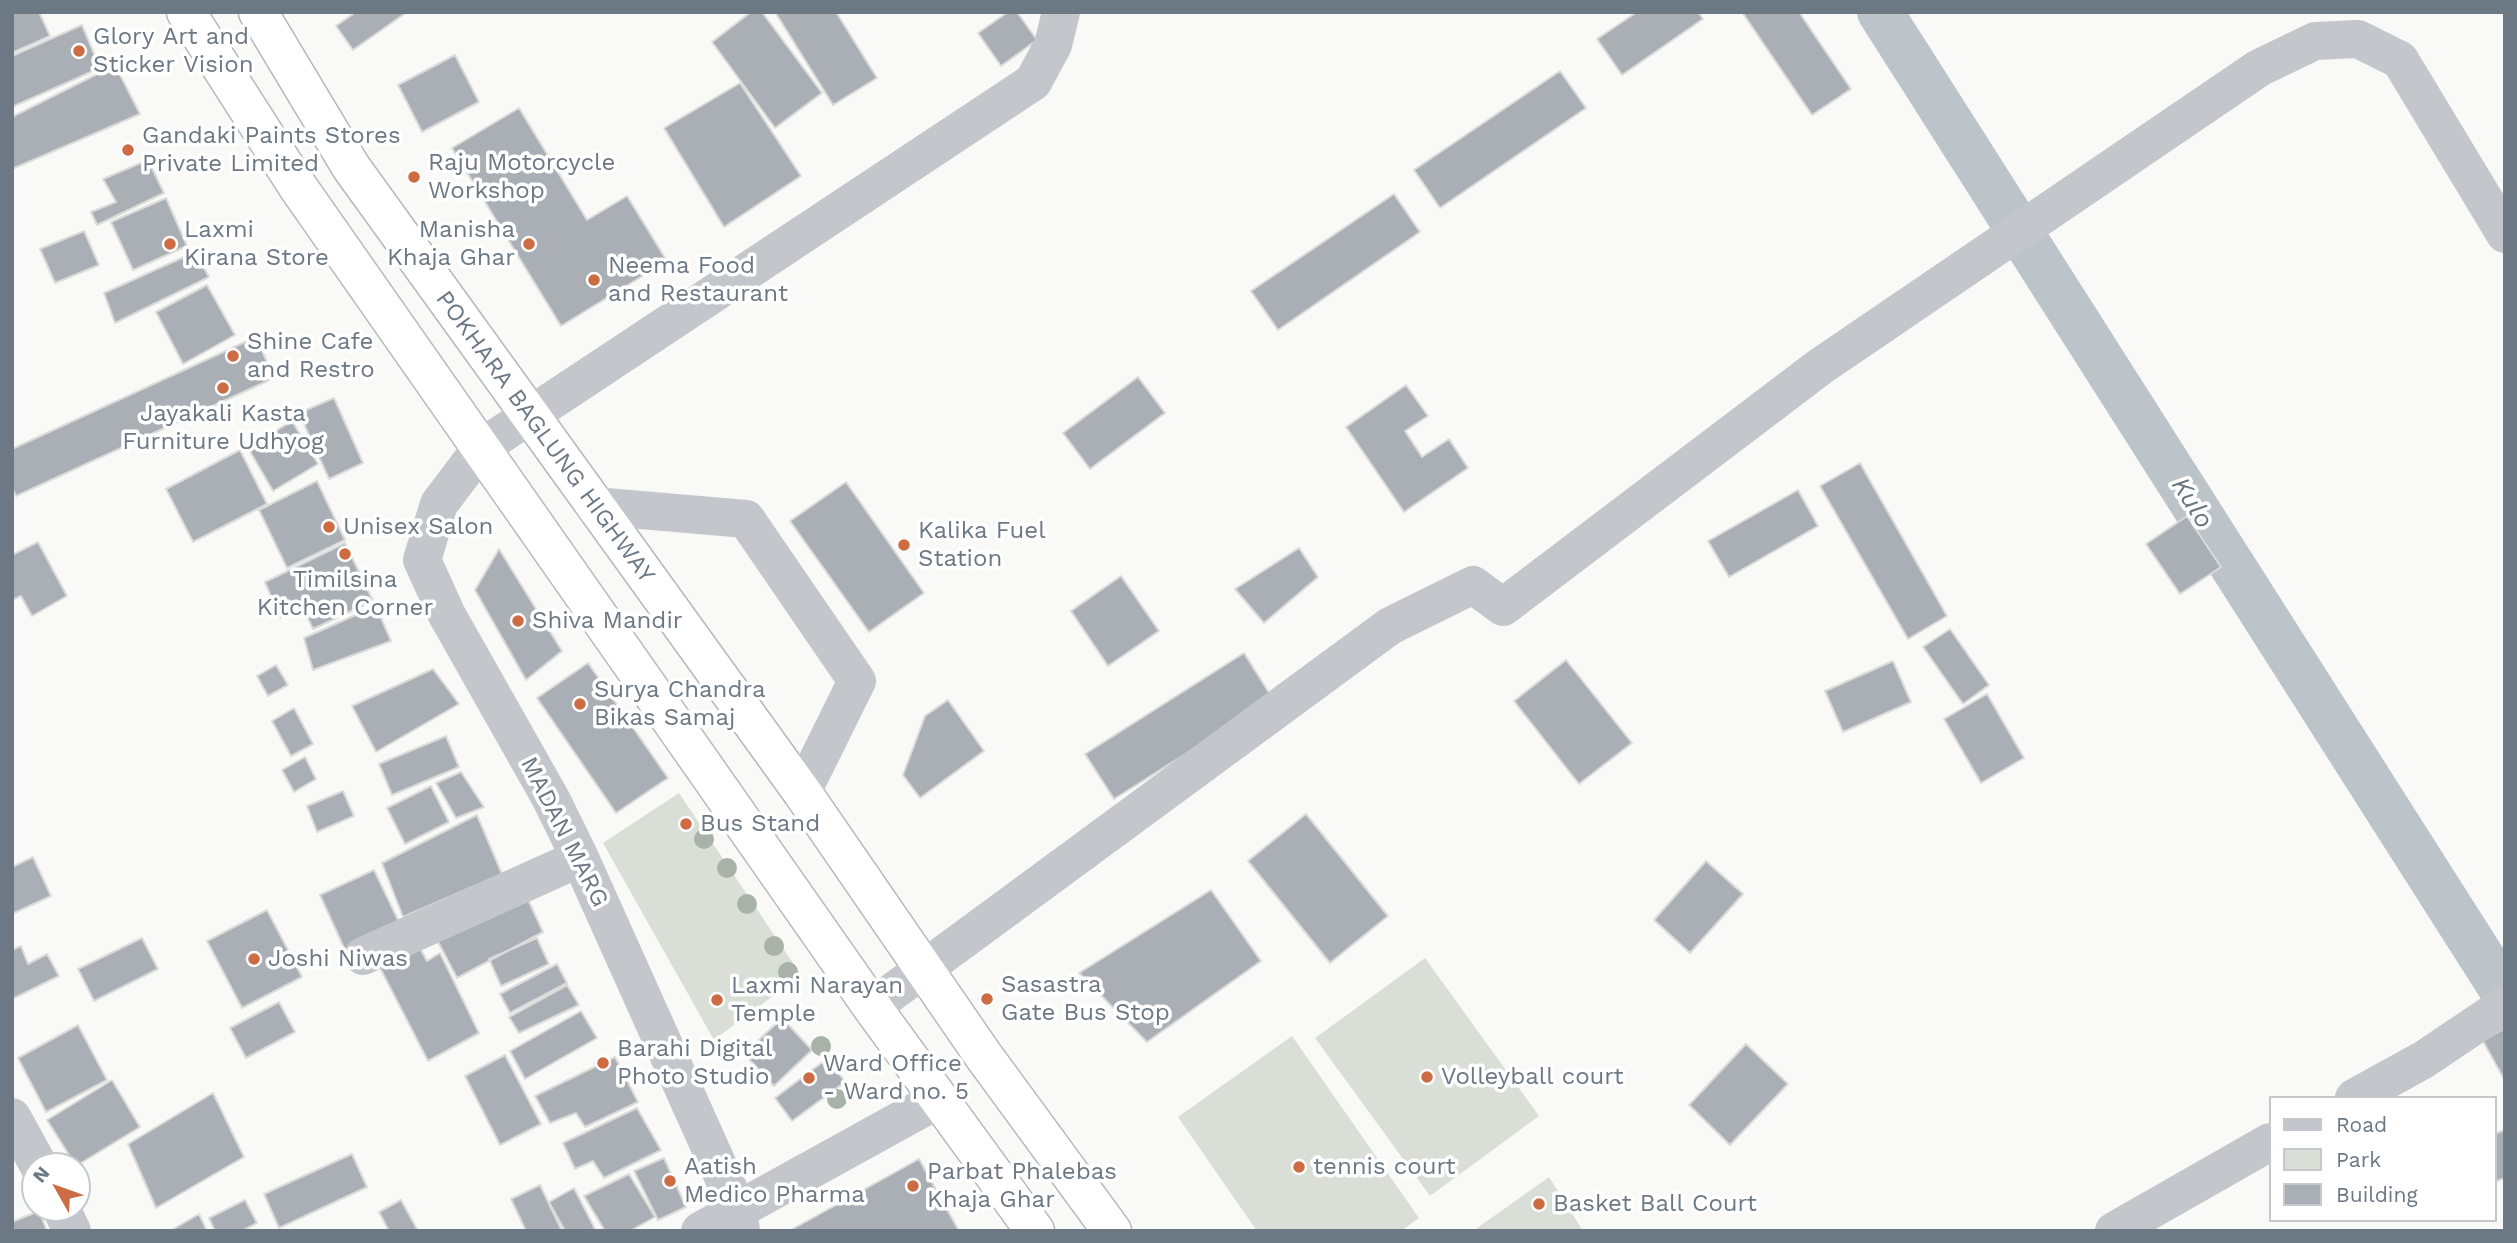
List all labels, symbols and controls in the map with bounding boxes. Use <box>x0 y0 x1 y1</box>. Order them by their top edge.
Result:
place label: Glory Art and Sticker Vision <box>93 23 253 79</box>
marker: Glory Art and Sticker Vision <box>71 43 87 59</box>
place label: Gandaki Paints Stores Private Limited <box>142 122 401 178</box>
marker: Gandaki Paints Stores Private Limited <box>120 142 136 158</box>
place label: Raju Motorcycle Workshop <box>428 149 615 205</box>
marker: Raju Motorcycle Workshop <box>406 169 422 185</box>
place label: Laxmi Kirana Store <box>184 216 329 272</box>
place label: Manisha Khaja Ghar <box>387 216 515 272</box>
marker: Laxmi Kirana Store <box>162 236 178 252</box>
marker: Manisha Khaja Ghar <box>521 236 537 252</box>
place label: Neema Food and Restaurant <box>608 252 788 308</box>
marker: Neema Food and Restaurant <box>586 272 602 288</box>
street label: POKHARA BAGLUNG HIGHWAY <box>429 285 661 589</box>
place label: Shine Cafe and Restro <box>247 328 375 384</box>
marker: Shine Cafe and Restro <box>225 348 241 364</box>
marker: Jayakali Kasta Furniture Udhyog <box>215 380 231 396</box>
place label: Jayakali Kasta Furniture Udhyog <box>122 400 324 456</box>
water label: Kulo <box>2164 472 2220 534</box>
place label: Unisex Salon <box>343 513 493 541</box>
place label: Kalika Fuel Station <box>918 517 1045 573</box>
marker: Unisex Salon <box>321 519 337 535</box>
marker: Kalika Fuel Station <box>896 537 912 553</box>
marker: Timilsina Kitchen Corner <box>337 546 353 562</box>
place label: Timilsina Kitchen Corner <box>257 566 433 622</box>
place label: Shiva Mandir <box>532 607 683 635</box>
marker: Shiva Mandir <box>510 613 526 629</box>
place label: Surya Chandra Bikas Samaj <box>594 676 766 732</box>
marker: Surya Chandra Bikas Samaj <box>572 696 588 712</box>
street label: MADAN MARG <box>514 752 614 912</box>
place label: Bus Stand <box>700 810 820 838</box>
marker: Bus Stand <box>678 816 694 832</box>
place label: Joshi Niwas <box>268 945 408 973</box>
marker: Joshi Niwas <box>246 951 262 967</box>
place label: Sasastra Gate Bus Stop <box>1001 971 1170 1027</box>
place label: Laxmi Narayan Temple <box>731 972 903 1028</box>
marker: Sasastra Gate Bus Stop <box>979 991 995 1007</box>
marker: Laxmi Narayan Temple <box>709 992 725 1008</box>
place label: Barahi Digital Photo Studio <box>617 1035 772 1091</box>
place label: Ward Office - Ward no. 5 <box>823 1050 969 1106</box>
marker: Barahi Digital Photo Studio <box>595 1055 611 1071</box>
place label: Volleyball court <box>1441 1063 1623 1091</box>
marker: Volleyball court <box>1419 1069 1435 1085</box>
marker: Ward Office - Ward no. 5 <box>801 1070 817 1086</box>
legend <box>2268 1096 2496 1222</box>
text: Road <box>2336 1112 2387 1137</box>
text: Park <box>2336 1147 2381 1172</box>
north arrow <box>21 1152 91 1222</box>
place label: Aatish Medico Pharma <box>684 1153 865 1209</box>
place label: tennis court <box>1313 1153 1456 1181</box>
place label: Parbat Phalebas Khaja Ghar <box>927 1158 1117 1214</box>
marker: tennis court <box>1291 1159 1307 1175</box>
text: N <box>28 1162 54 1187</box>
marker: Aatish Medico Pharma <box>662 1173 678 1189</box>
marker: Parbat Phalebas Khaja Ghar <box>905 1178 921 1194</box>
text: Building <box>2336 1182 2418 1207</box>
place label: Basket Ball Court <box>1553 1190 1757 1218</box>
marker: Basket Ball Court <box>1531 1196 1547 1212</box>

